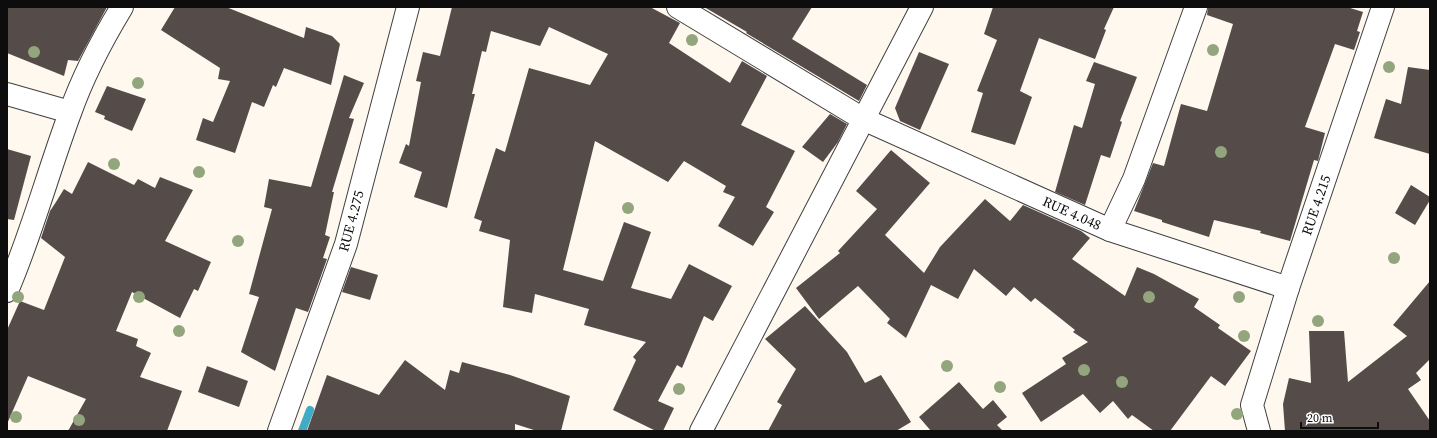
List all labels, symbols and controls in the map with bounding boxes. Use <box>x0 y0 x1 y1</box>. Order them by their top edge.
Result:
street label: RUE 4.215 <box>1296 172 1336 238</box>
street label: RUE 4.275 <box>333 188 369 254</box>
street label: RUE 4.048 <box>1039 191 1105 235</box>
scale bar <box>1301 404 1378 430</box>
text: 20 m <box>1307 410 1333 426</box>

